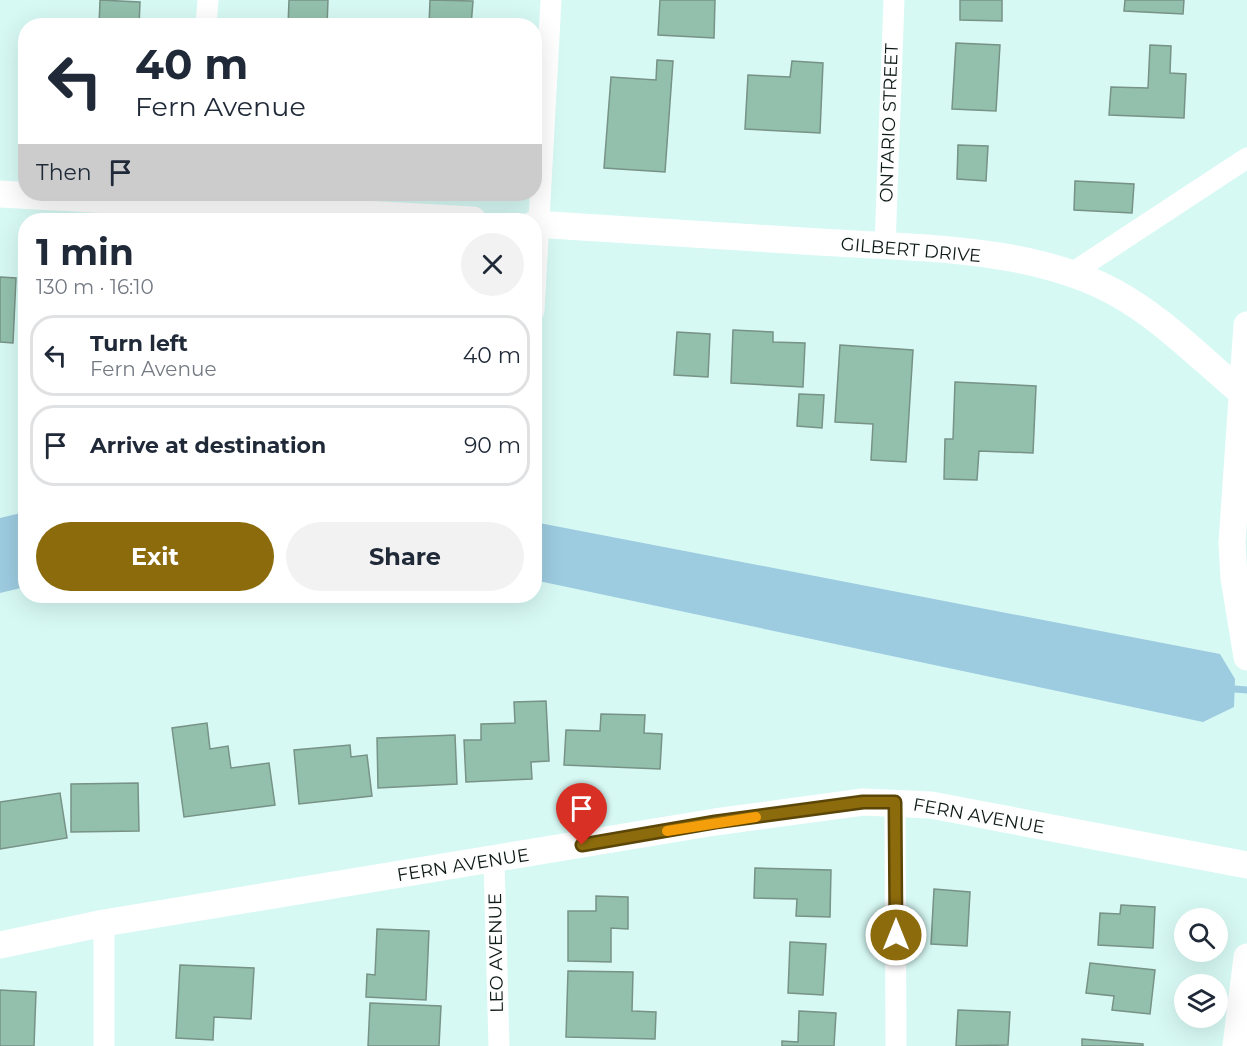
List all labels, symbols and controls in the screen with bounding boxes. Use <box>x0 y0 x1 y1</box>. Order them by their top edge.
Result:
text: 40 m <box>135 38 248 90</box>
icon: left <box>36 42 114 120</box>
street label: ONTARIO STREET <box>875 42 903 203</box>
text: Fern Avenue <box>135 90 306 123</box>
icon: arrive <box>104 156 137 189</box>
text: Then <box>36 159 92 186</box>
text: 1 min <box>36 230 134 274</box>
button: close <box>461 233 524 296</box>
street label: GILBERT DRIVE <box>840 233 982 267</box>
text: 130 m · 16:10 <box>36 275 154 299</box>
text: Turn left <box>90 330 188 357</box>
icon: left <box>39 339 72 372</box>
text: 40 m <box>463 342 521 369</box>
text: Fern Avenue <box>90 357 217 381</box>
icon: arrive <box>39 429 72 462</box>
text: Arrive at destination <box>90 432 326 459</box>
text: 90 m <box>464 432 521 459</box>
button: Exit <box>36 522 274 591</box>
button: Share <box>286 522 524 591</box>
pin <box>556 783 607 845</box>
icon: arrive <box>565 792 598 825</box>
street label: FERN AVENUE <box>911 794 1047 838</box>
street label: FERN AVENUE <box>395 844 531 886</box>
street label: LEO AVENUE <box>484 893 508 1013</box>
position arrow <box>864 903 928 967</box>
map controls <box>1174 908 1228 1028</box>
button: search <box>1174 908 1228 962</box>
button: layers <box>1174 974 1228 1028</box>

